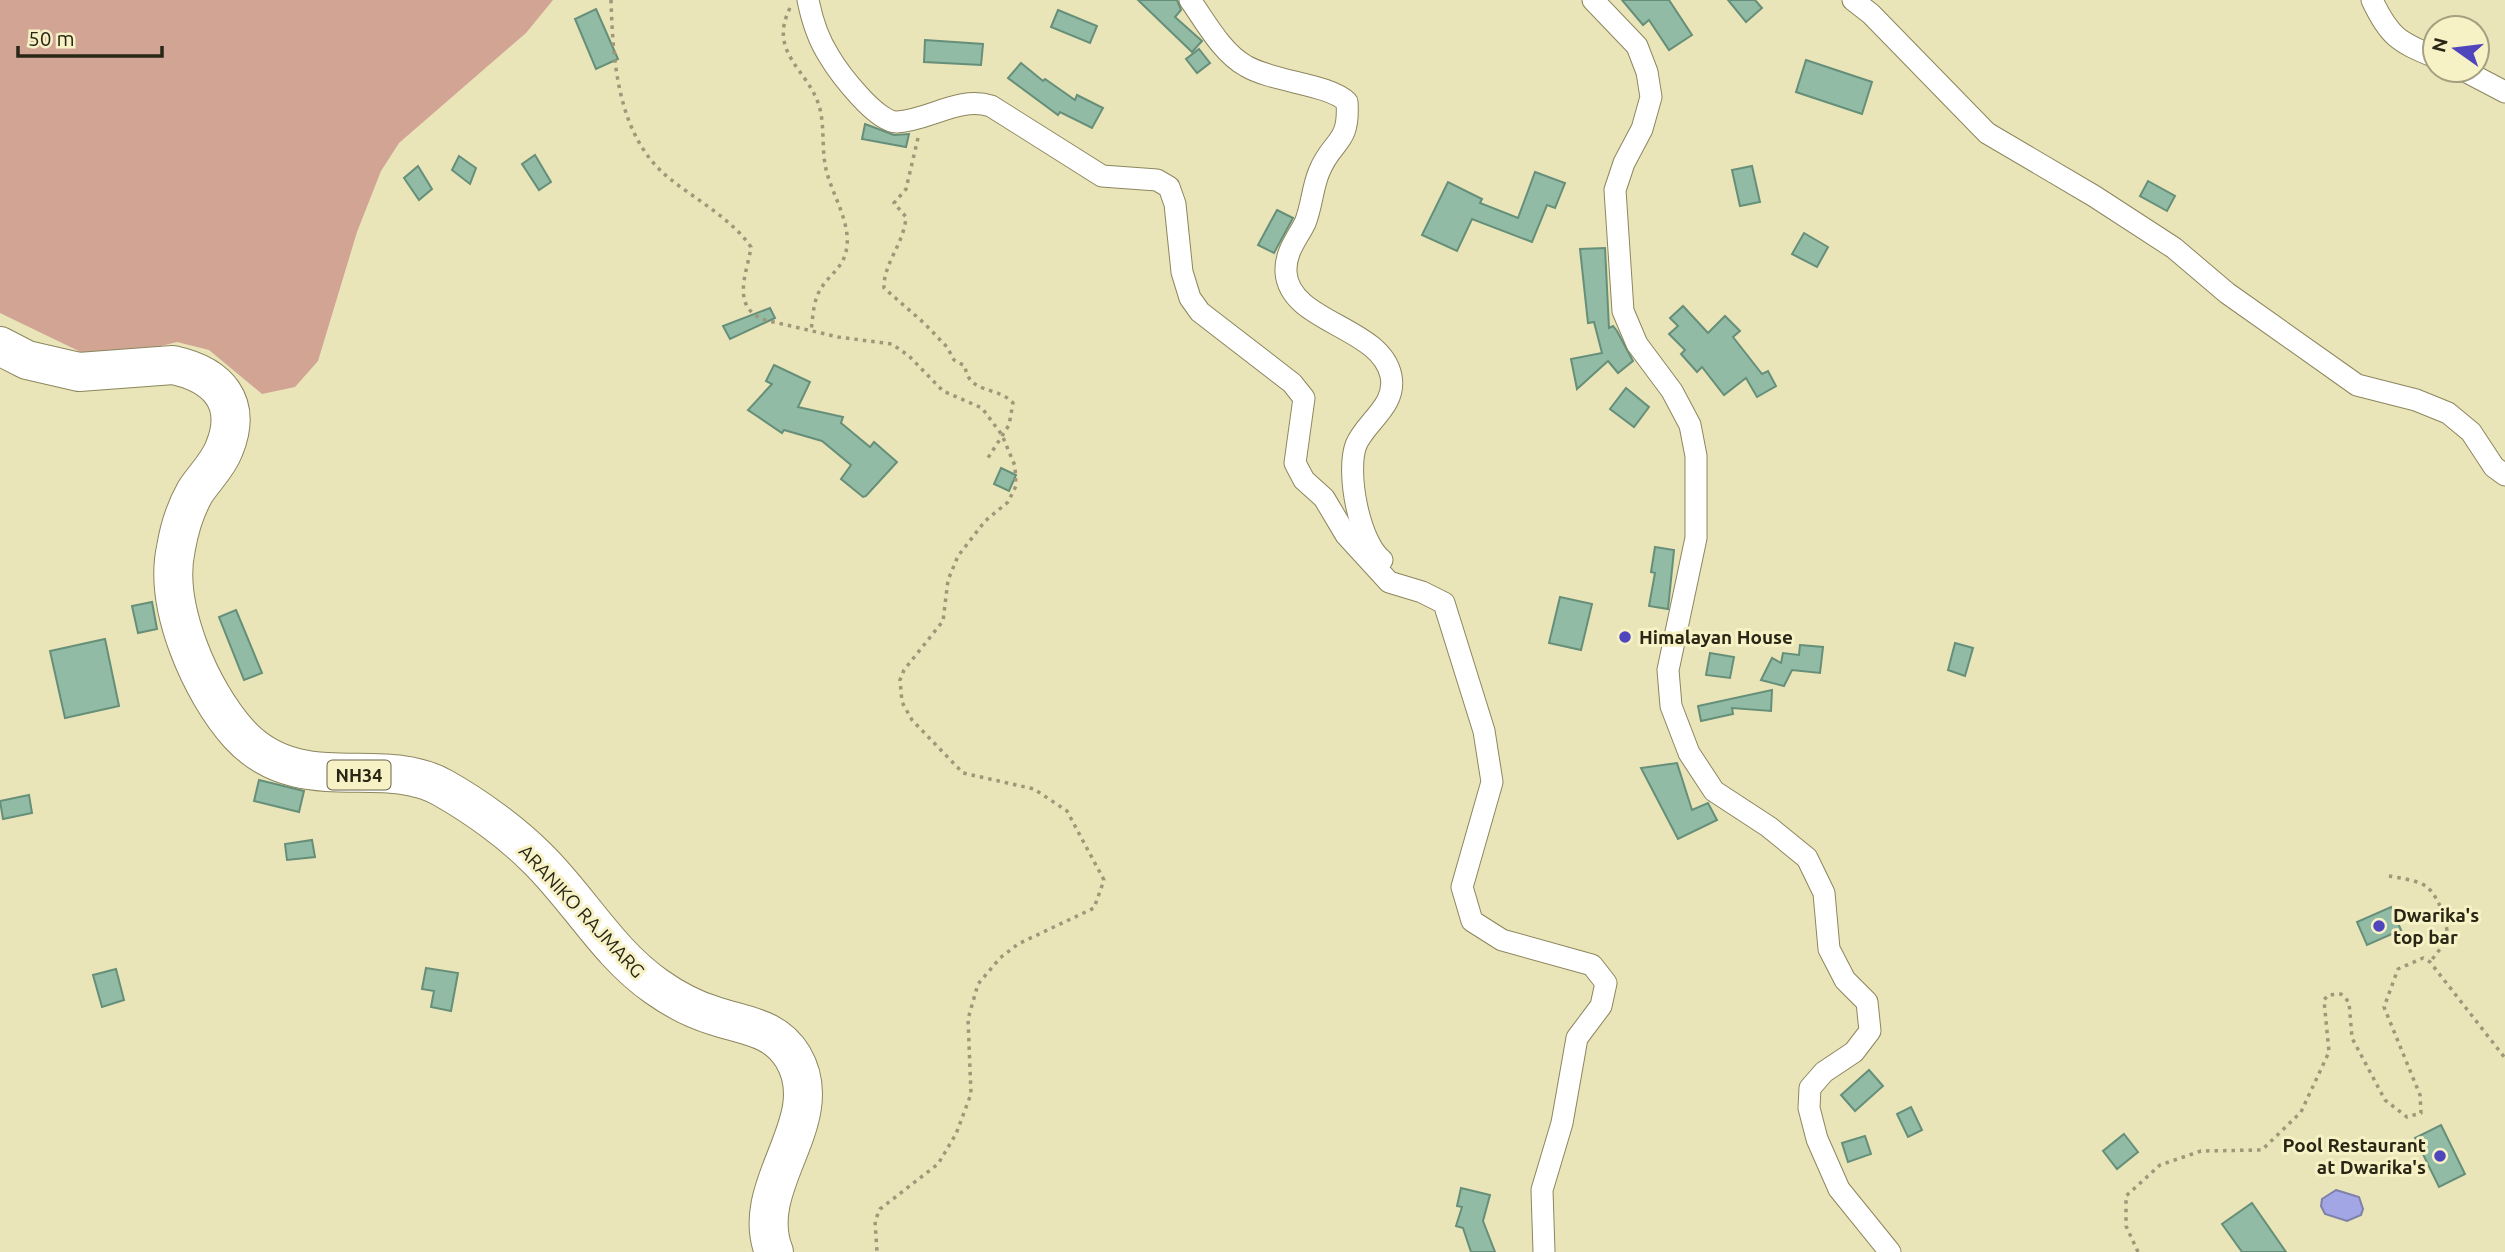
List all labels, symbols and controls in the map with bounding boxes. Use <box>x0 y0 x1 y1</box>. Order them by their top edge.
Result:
scale bar <box>18 14 161 58</box>
north arrow <box>2421 14 2491 84</box>
text: 50 m <box>28 26 75 50</box>
text: N <box>2427 35 2452 54</box>
place label: Himalayan House <box>1639 626 1793 648</box>
marker: Himalayan House <box>1617 629 1633 645</box>
road number: NH34 <box>328 760 390 790</box>
street label: ARANIKO RAJMARG <box>515 840 649 982</box>
place label: Dwarika's top bar <box>2393 904 2479 948</box>
marker: Dwarika's top bar <box>2371 918 2387 934</box>
place label: Pool Restaurant at Dwarika's <box>2282 1134 2426 1178</box>
marker: Pool Restaurant at Dwarika's <box>2432 1148 2448 1164</box>

